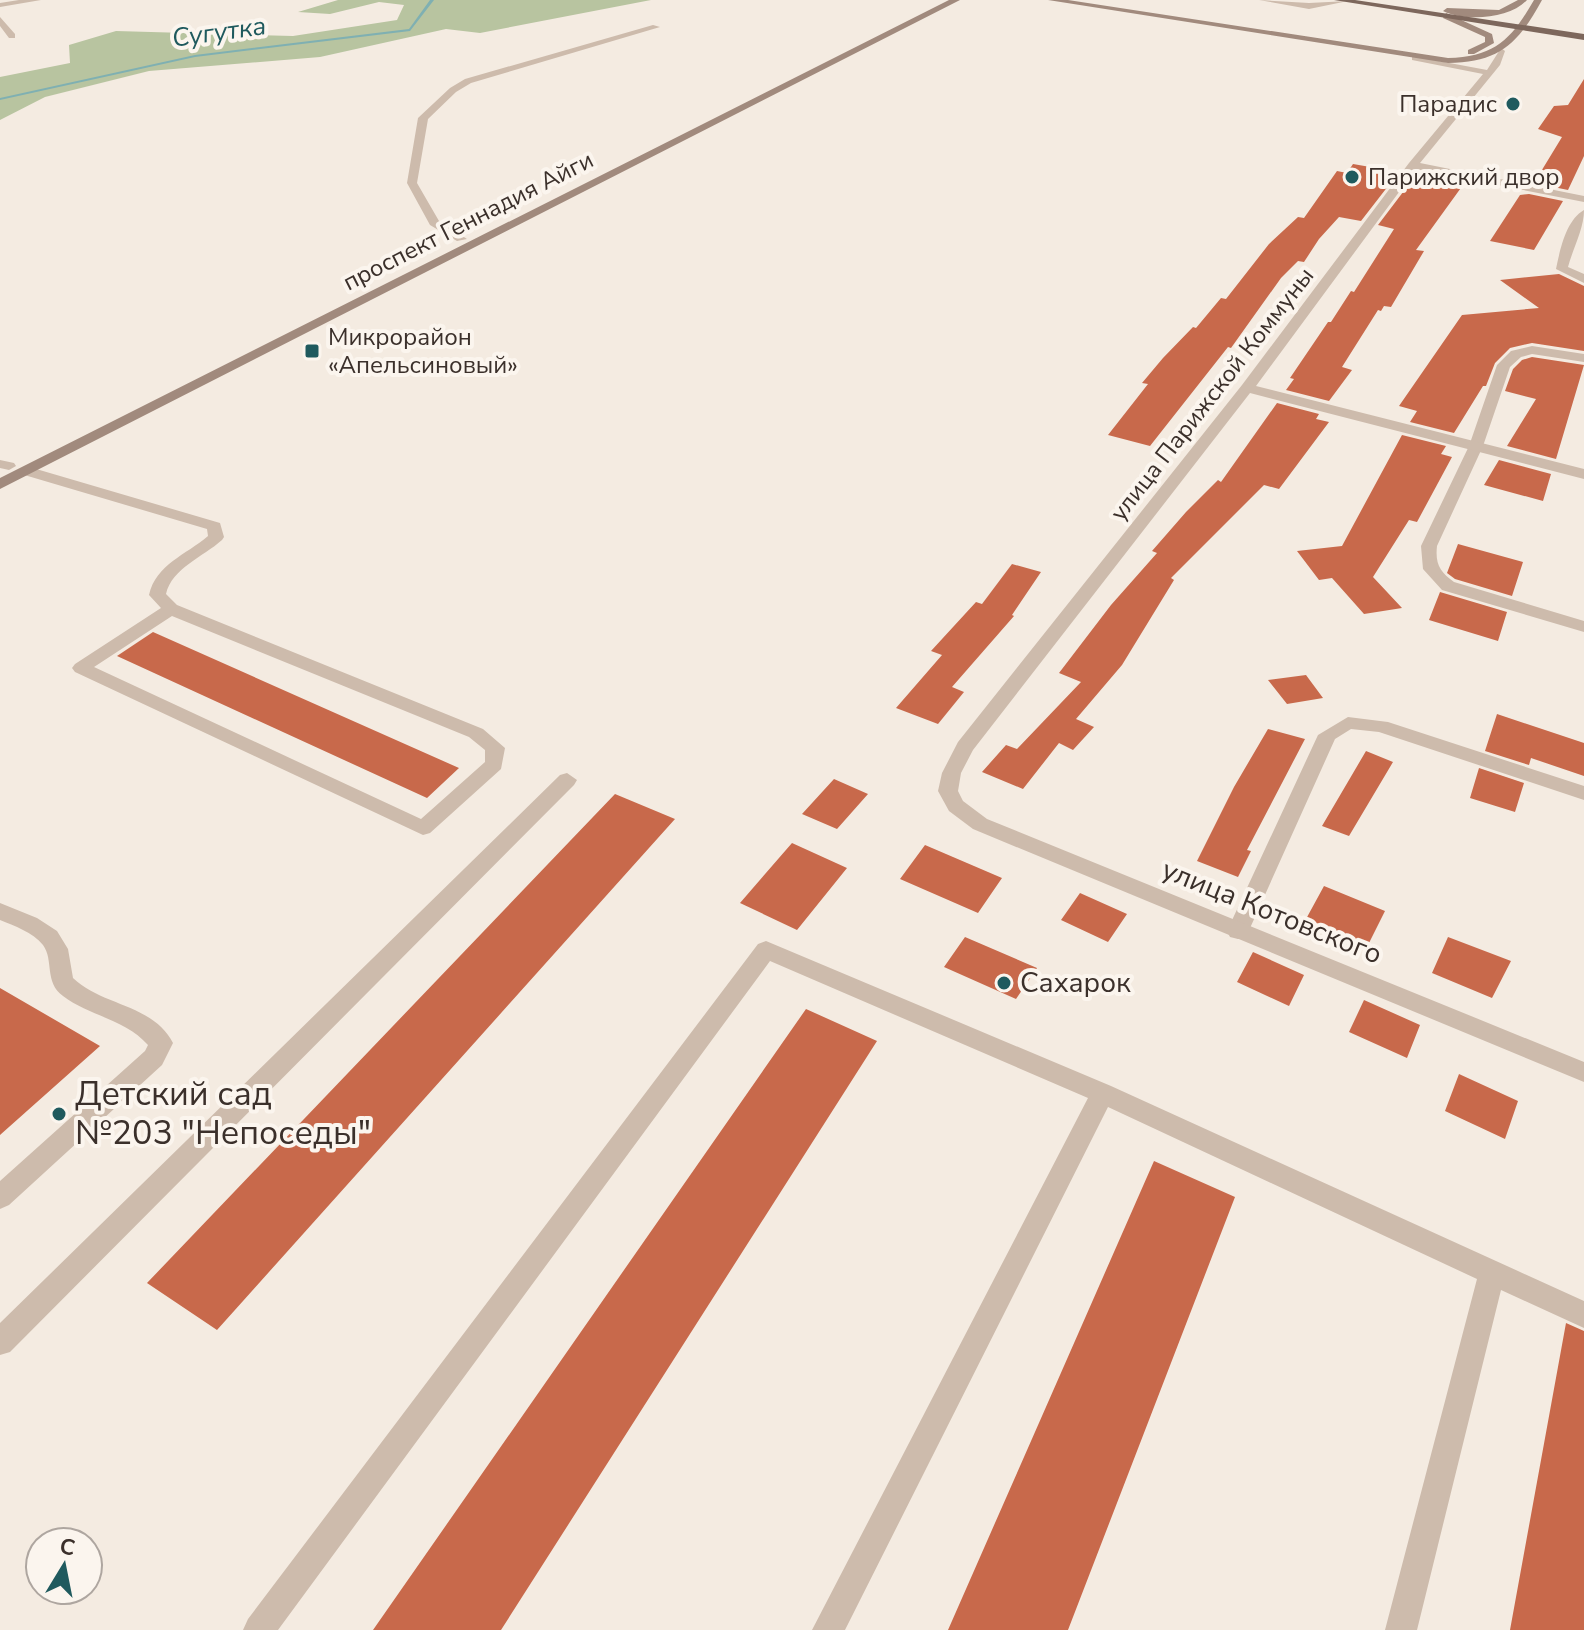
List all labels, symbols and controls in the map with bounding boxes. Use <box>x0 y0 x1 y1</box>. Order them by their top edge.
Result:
water label: Сугутка <box>170 8 268 56</box>
place label: Парадис <box>1399 88 1497 120</box>
marker: Парадис <box>1504 95 1522 113</box>
street label: проспект Геннадия Айги <box>337 144 599 298</box>
place label: Парижский двор <box>1368 161 1560 193</box>
marker: Парижский двор <box>1343 168 1361 186</box>
street label: улица Парижской Коммуны <box>1103 261 1321 527</box>
place label: Микрорайон «Апельсиновый» <box>328 321 518 381</box>
marker: Микрорайон «Апельсиновый» <box>303 342 321 360</box>
street label: улица Котовского <box>1156 850 1388 974</box>
place label: Сахарок <box>1020 964 1131 1002</box>
marker: Сахарок <box>995 974 1013 992</box>
place label: Детский сад №203 "Непоседы" <box>75 1071 371 1156</box>
marker: Детский сад №203 "Непоседы" <box>50 1105 68 1123</box>
north arrow <box>24 1526 104 1606</box>
text: С <box>57 1531 77 1563</box>

